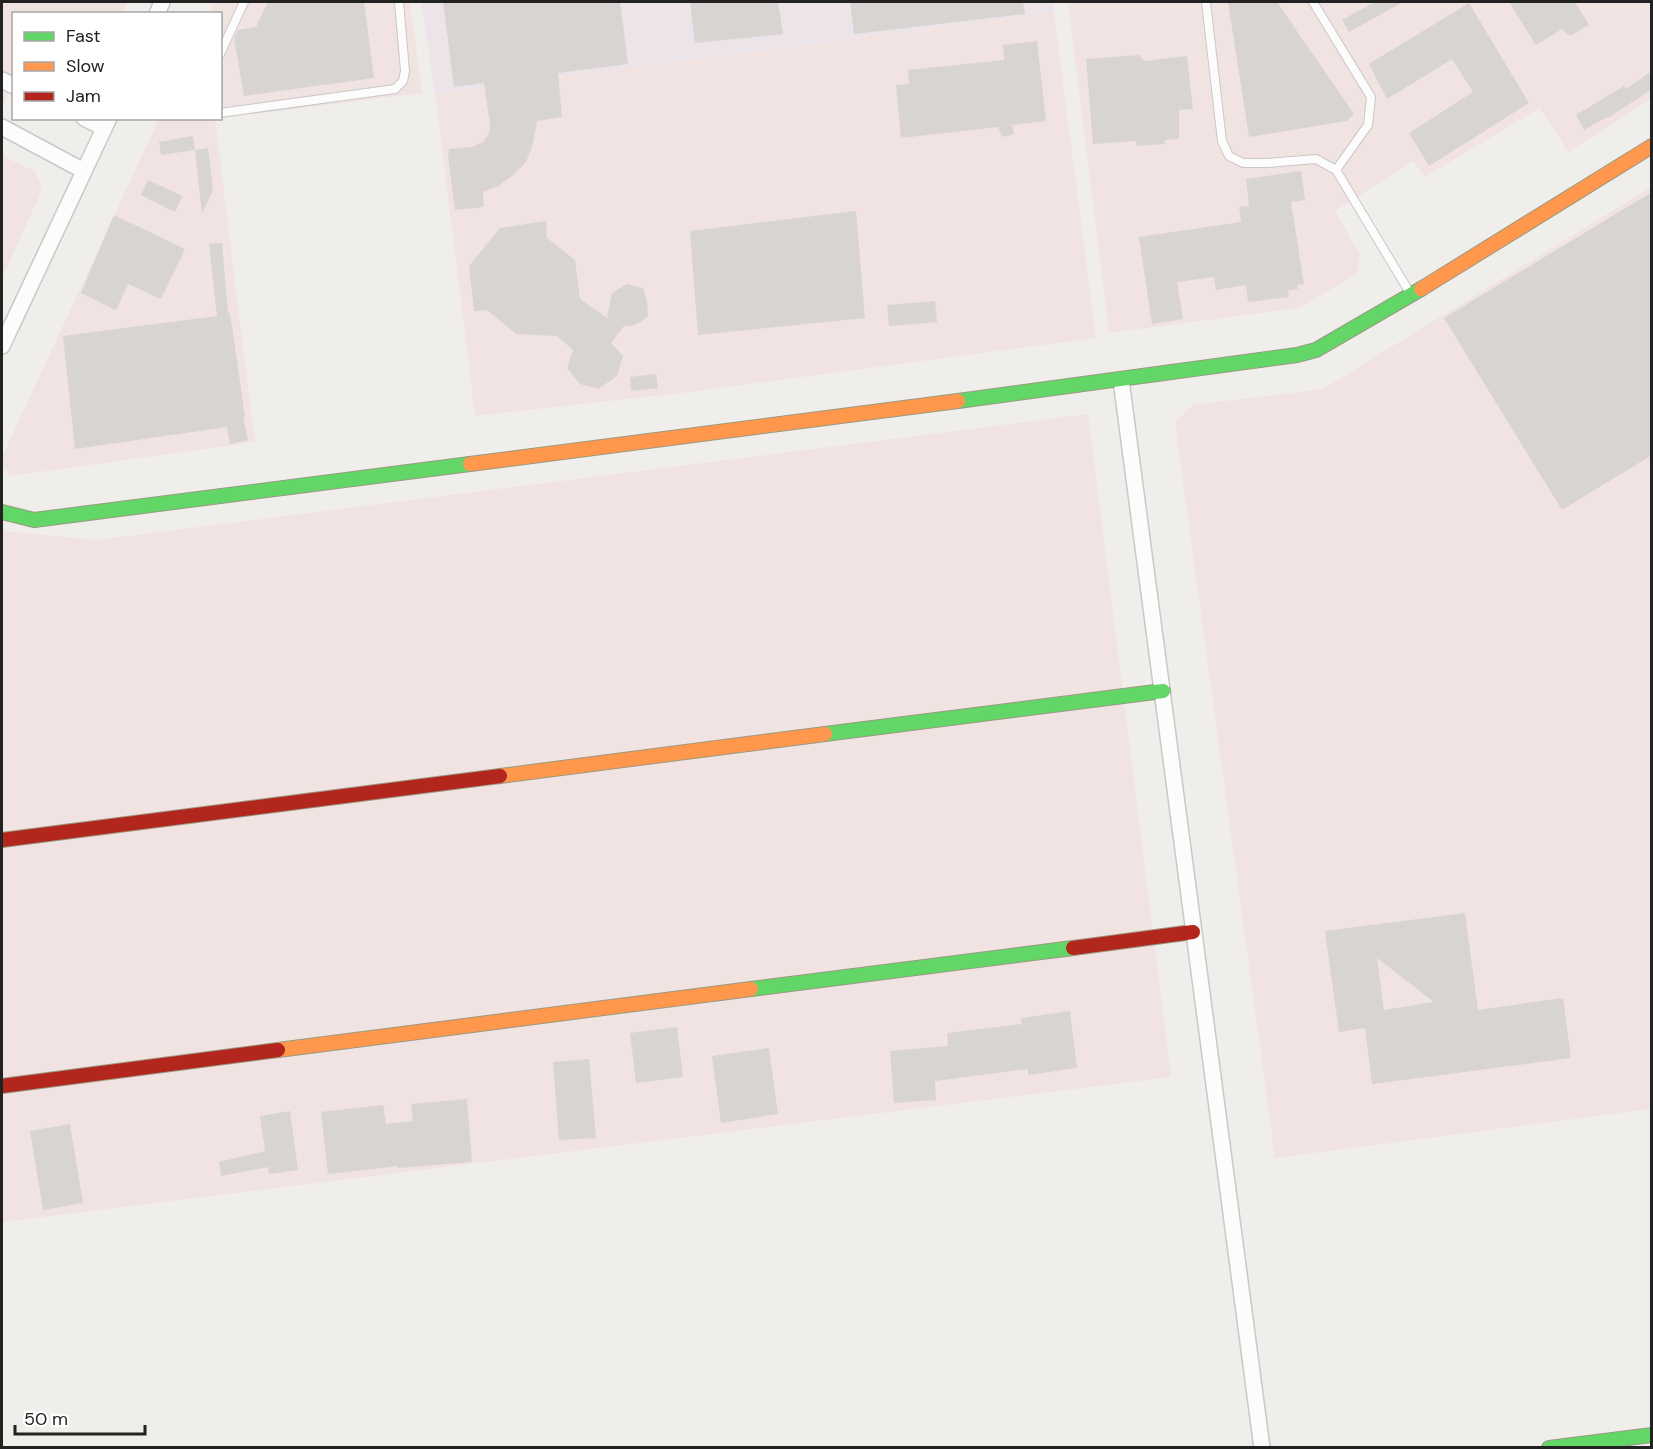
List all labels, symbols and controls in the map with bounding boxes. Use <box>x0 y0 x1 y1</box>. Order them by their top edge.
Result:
legend <box>12 12 222 120</box>
text: Fast <box>66 24 101 48</box>
text: Slow <box>66 54 105 78</box>
text: Jam <box>66 84 101 108</box>
scale bar <box>15 1398 146 1436</box>
text: 50 m <box>24 1407 68 1431</box>

